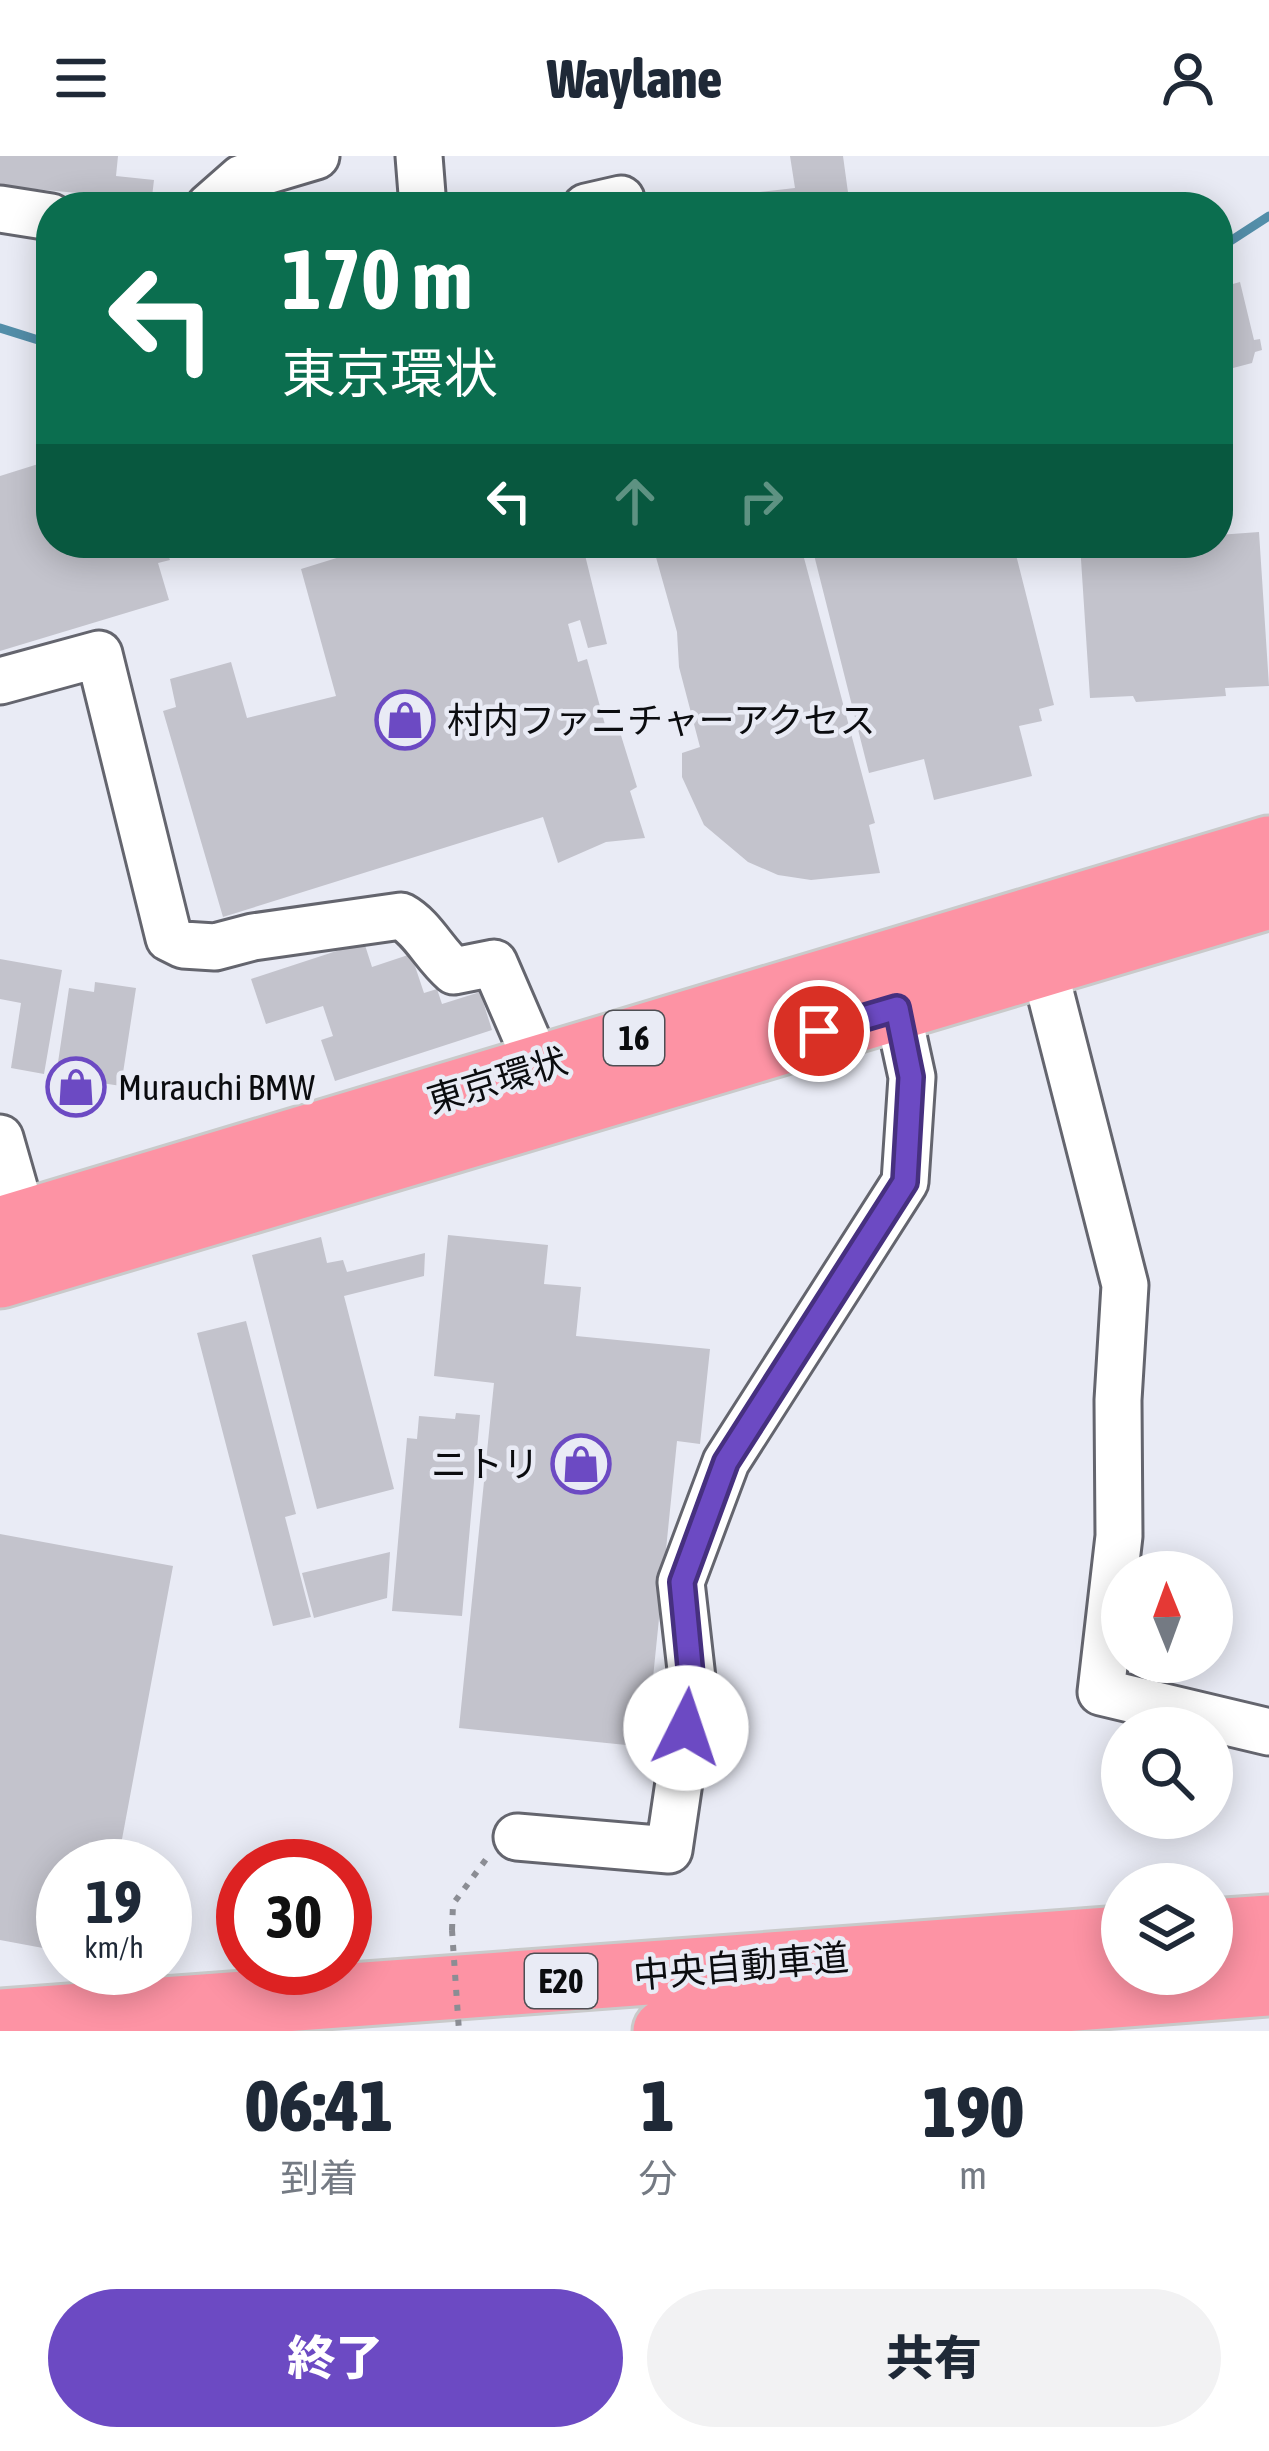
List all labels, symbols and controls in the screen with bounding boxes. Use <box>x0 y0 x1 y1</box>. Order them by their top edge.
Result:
icon: menu <box>48 45 114 111</box>
icon: person <box>1155 45 1221 111</box>
text: Waylane <box>547 48 722 109</box>
text: 170 m <box>282 231 472 327</box>
icon: left <box>84 240 240 396</box>
text: 東京環状 <box>282 343 498 404</box>
icon: left <box>476 468 542 534</box>
icon: ahead <box>602 468 668 534</box>
icon: right <box>728 468 794 534</box>
shop icon: 村内ファニチャーアクセス <box>374 689 436 751</box>
place label: 村内ファニチャーアクセス <box>447 699 875 741</box>
pin <box>768 980 870 1082</box>
icon: arrive <box>786 998 852 1064</box>
road number: 16 <box>604 1011 664 1065</box>
street label: 東京環状 <box>422 1039 572 1121</box>
shop icon: Murauchi BMW <box>45 1056 107 1118</box>
place label: Murauchi BMW <box>118 1066 315 1108</box>
shop icon: ニトリ <box>550 1433 612 1495</box>
place label: ニトリ <box>431 1443 539 1485</box>
north arrow <box>1101 1551 1233 1683</box>
map controls <box>1101 1551 1233 1995</box>
position arrow <box>623 1665 749 1791</box>
button: search <box>1101 1707 1233 1839</box>
speed limit sign: 30 <box>216 1839 372 1995</box>
button: layers <box>1101 1863 1233 1995</box>
text: 19 <box>86 1867 142 1936</box>
text: km/h <box>84 1930 144 1964</box>
street label: 中央自動車道 <box>632 1936 850 1996</box>
road number: E20 <box>525 1954 597 2008</box>
text: 06:41 <box>245 2064 393 2146</box>
text: 1 <box>641 2064 675 2146</box>
text: 190 <box>922 2070 1024 2152</box>
text: m <box>959 2153 987 2197</box>
text: 到着 <box>280 2156 358 2200</box>
text: 分 <box>638 2156 677 2200</box>
button: 終了 <box>48 2289 623 2427</box>
button: 共有 <box>647 2289 1221 2427</box>

